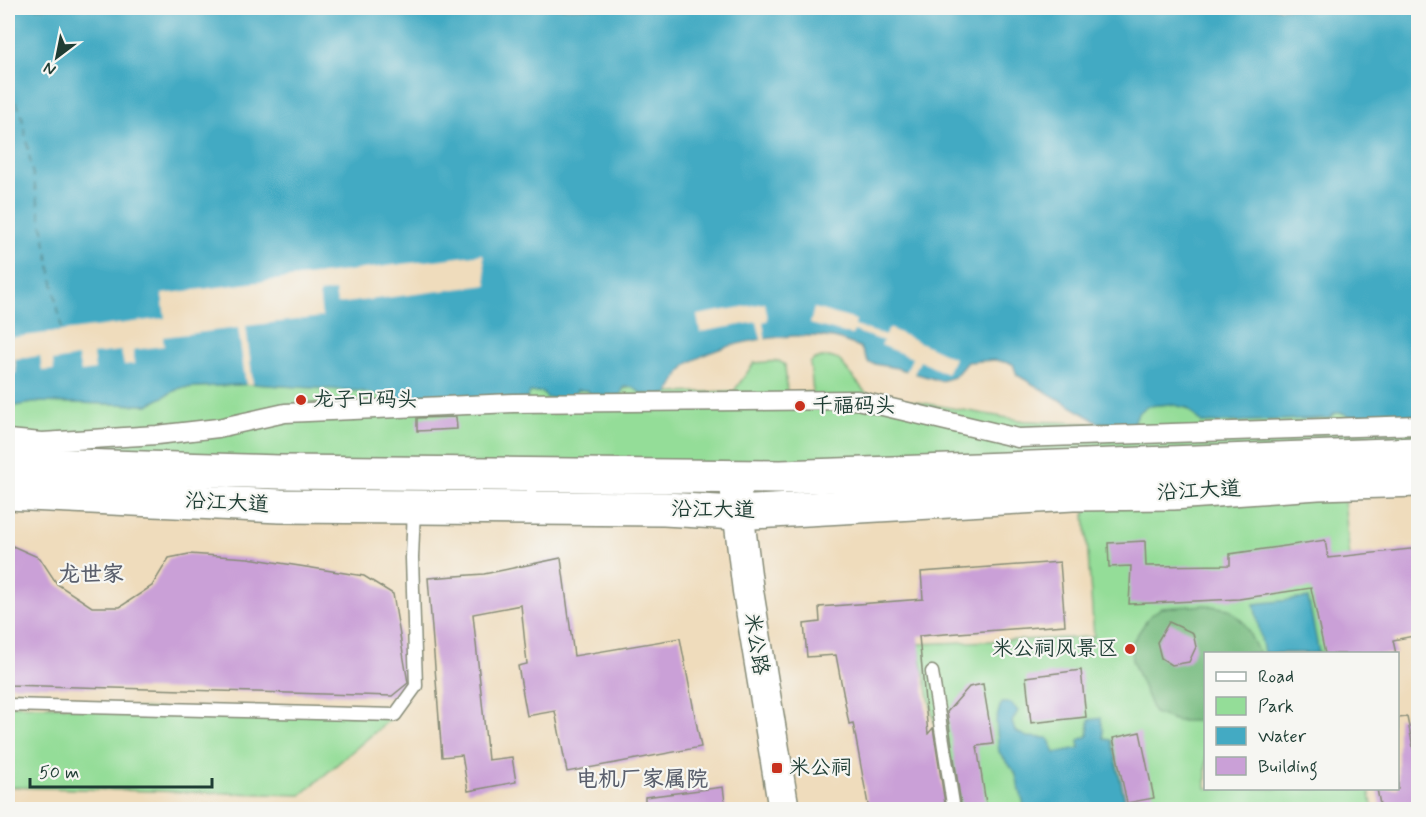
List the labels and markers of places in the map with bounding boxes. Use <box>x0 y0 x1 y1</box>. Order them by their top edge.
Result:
place label: 龙子口码头 <box>313 386 418 414</box>
place label: 千福码头 <box>812 392 896 420</box>
marker: 龙子口码头 <box>294 393 308 407</box>
marker: 千福码头 <box>793 399 807 413</box>
place label: 米公祠风景区 <box>992 635 1118 663</box>
marker: 米公祠风景区 <box>1123 642 1137 656</box>
place label: 米公祠 <box>789 754 852 782</box>
marker: 米公祠 <box>770 761 784 775</box>

